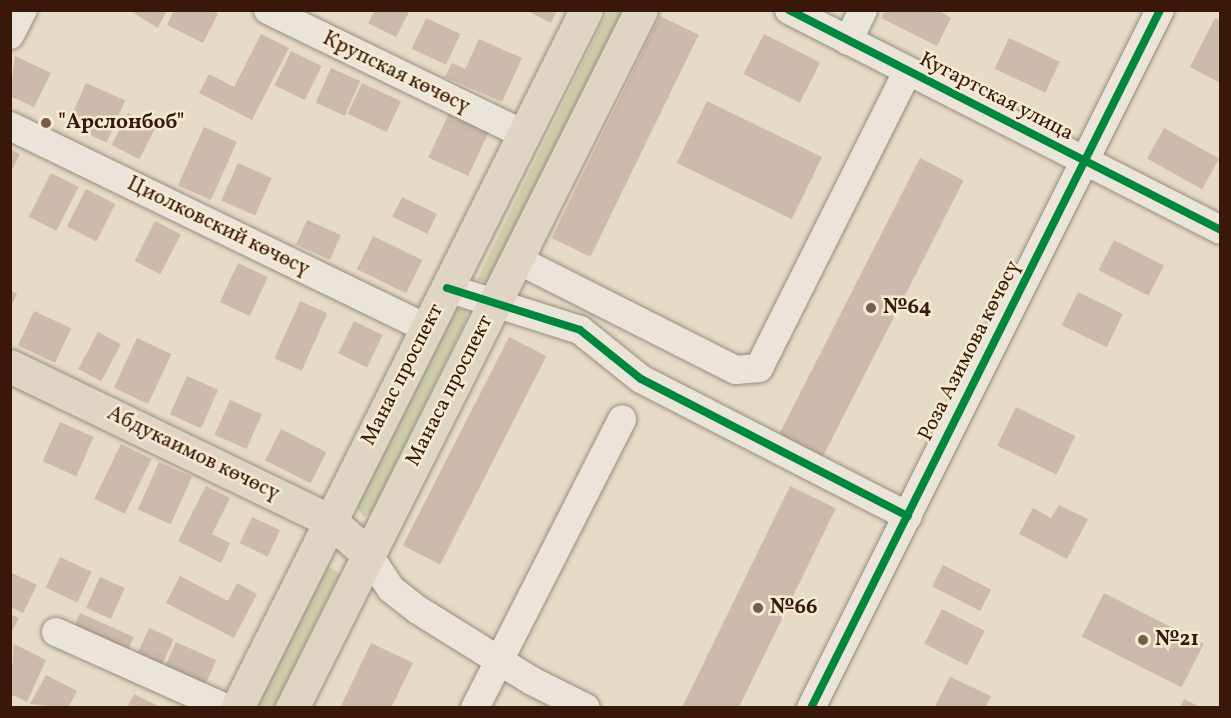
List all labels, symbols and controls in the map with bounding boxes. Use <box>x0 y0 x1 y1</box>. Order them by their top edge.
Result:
street label: Крупская көчөсү <box>318 26 474 120</box>
street label: Кугартская улица <box>914 47 1078 147</box>
place label: "Арслонбоб" <box>58 110 185 136</box>
marker: "Арслонбоб" <box>39 116 53 130</box>
street label: Циолковский көчөсү <box>123 172 313 282</box>
street label: Роза Азимова көчөсү <box>914 257 1026 445</box>
place label: №64 <box>883 295 932 321</box>
street label: Манас проспект <box>356 300 450 450</box>
marker: №64 <box>864 301 878 315</box>
street label: Манаса проспект <box>401 311 499 471</box>
street label: Абдукаимов көчөсү <box>103 401 283 507</box>
place label: №66 <box>770 595 818 621</box>
marker: №66 <box>751 601 765 615</box>
place label: №21 <box>1155 627 1199 653</box>
marker: №21 <box>1136 633 1150 647</box>

